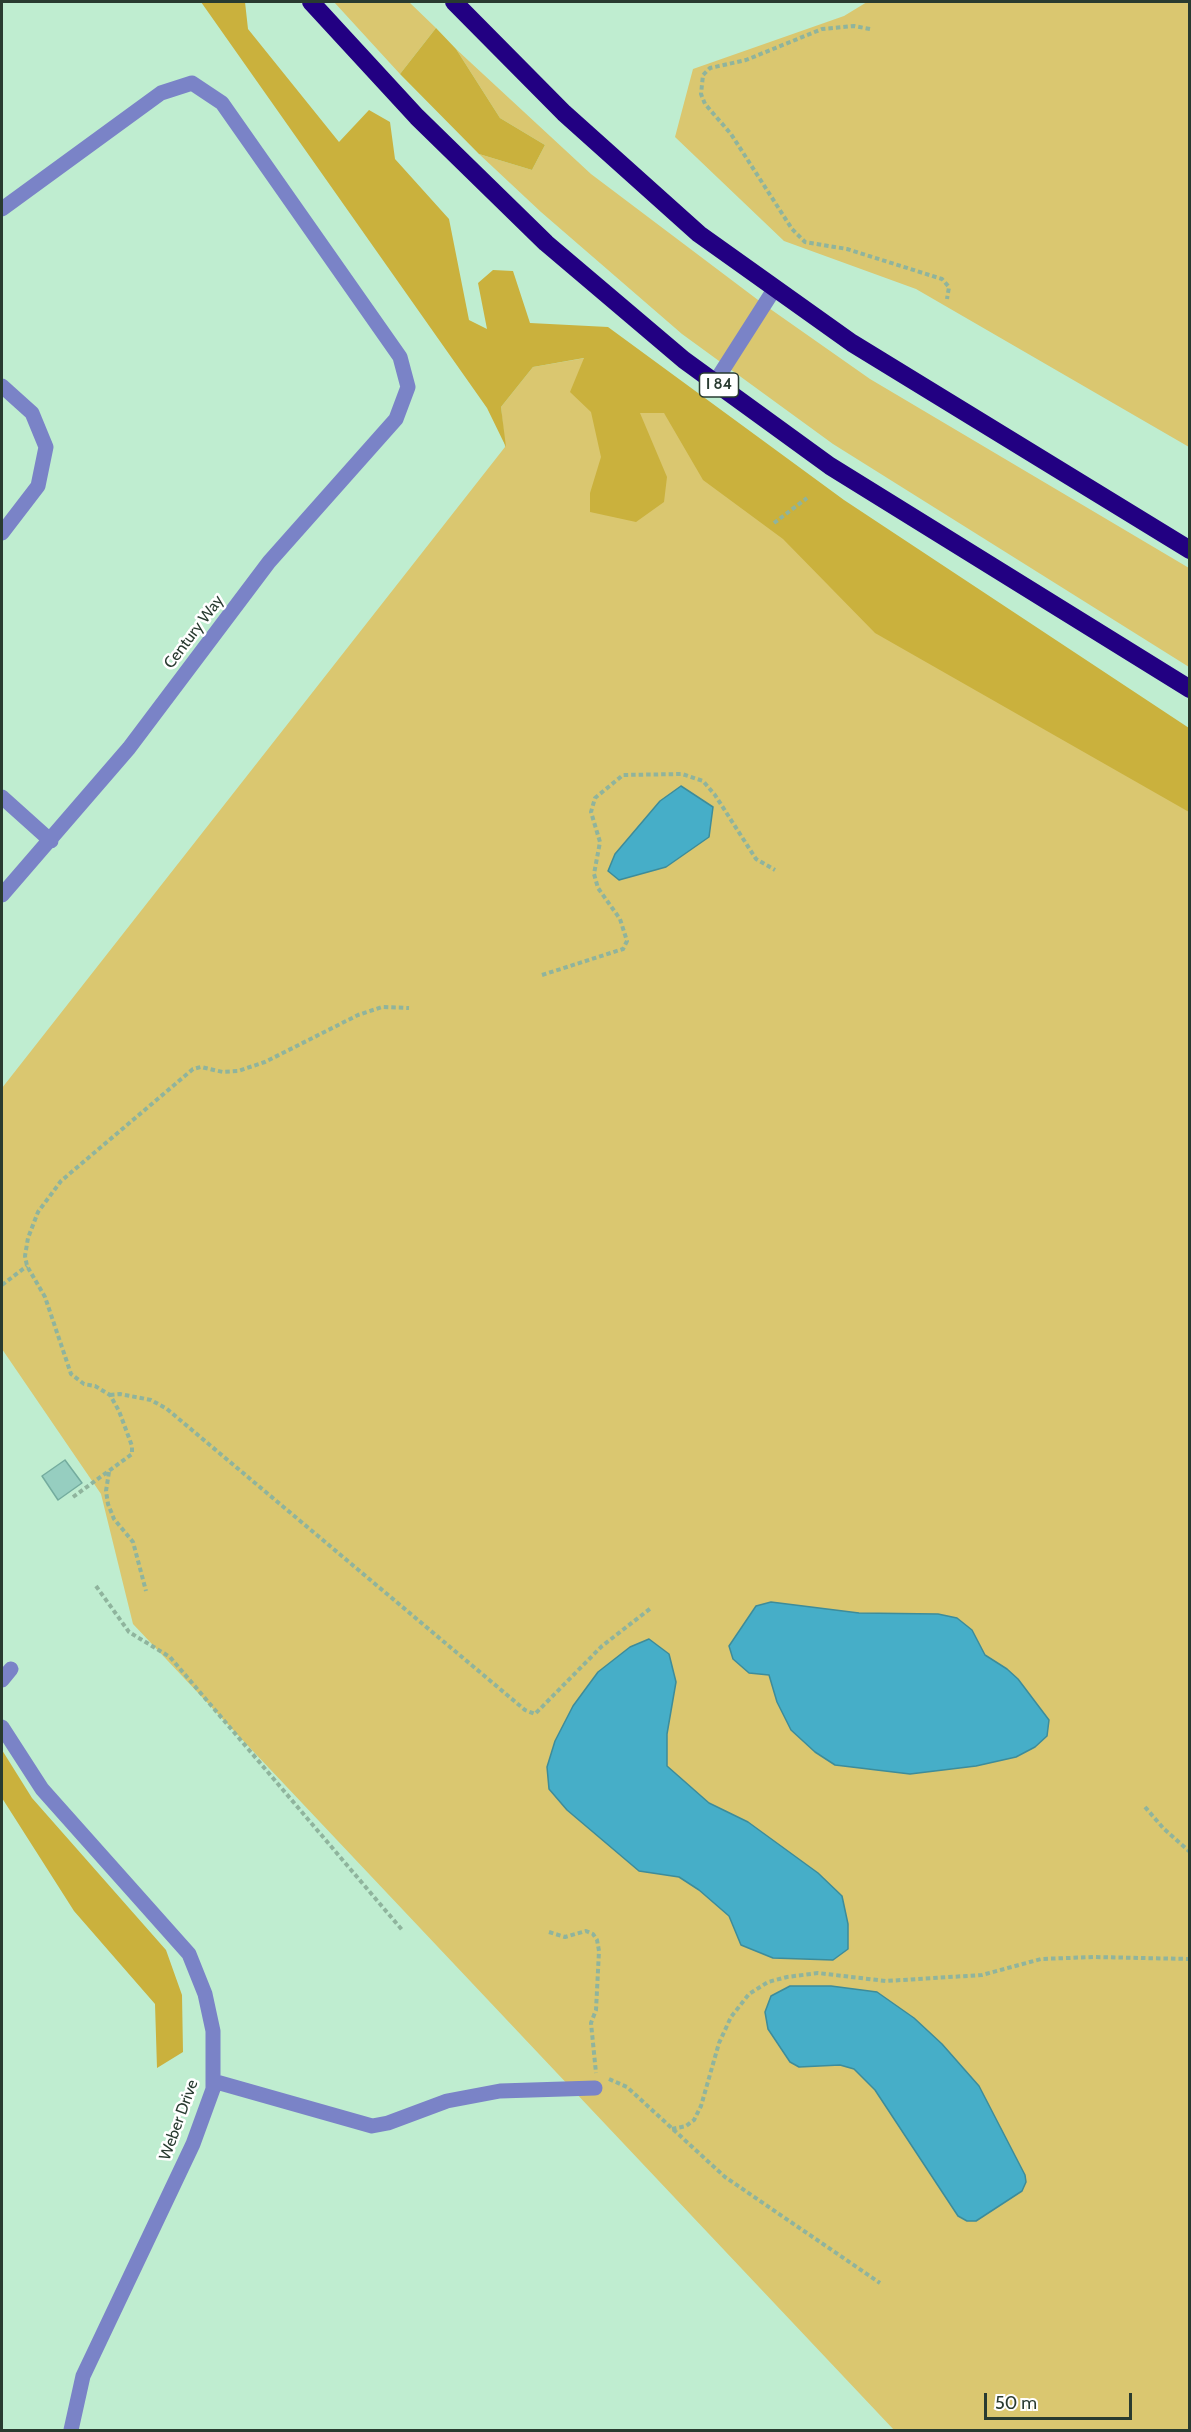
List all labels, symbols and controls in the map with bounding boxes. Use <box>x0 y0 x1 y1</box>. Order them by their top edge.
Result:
road number: I 84 <box>700 373 738 397</box>
street label: Century Way <box>160 591 228 673</box>
street label: Weber Drive <box>156 2077 202 2163</box>
scale bar <box>987 2381 1136 2419</box>
text: 50 m <box>995 2392 1037 2414</box>

